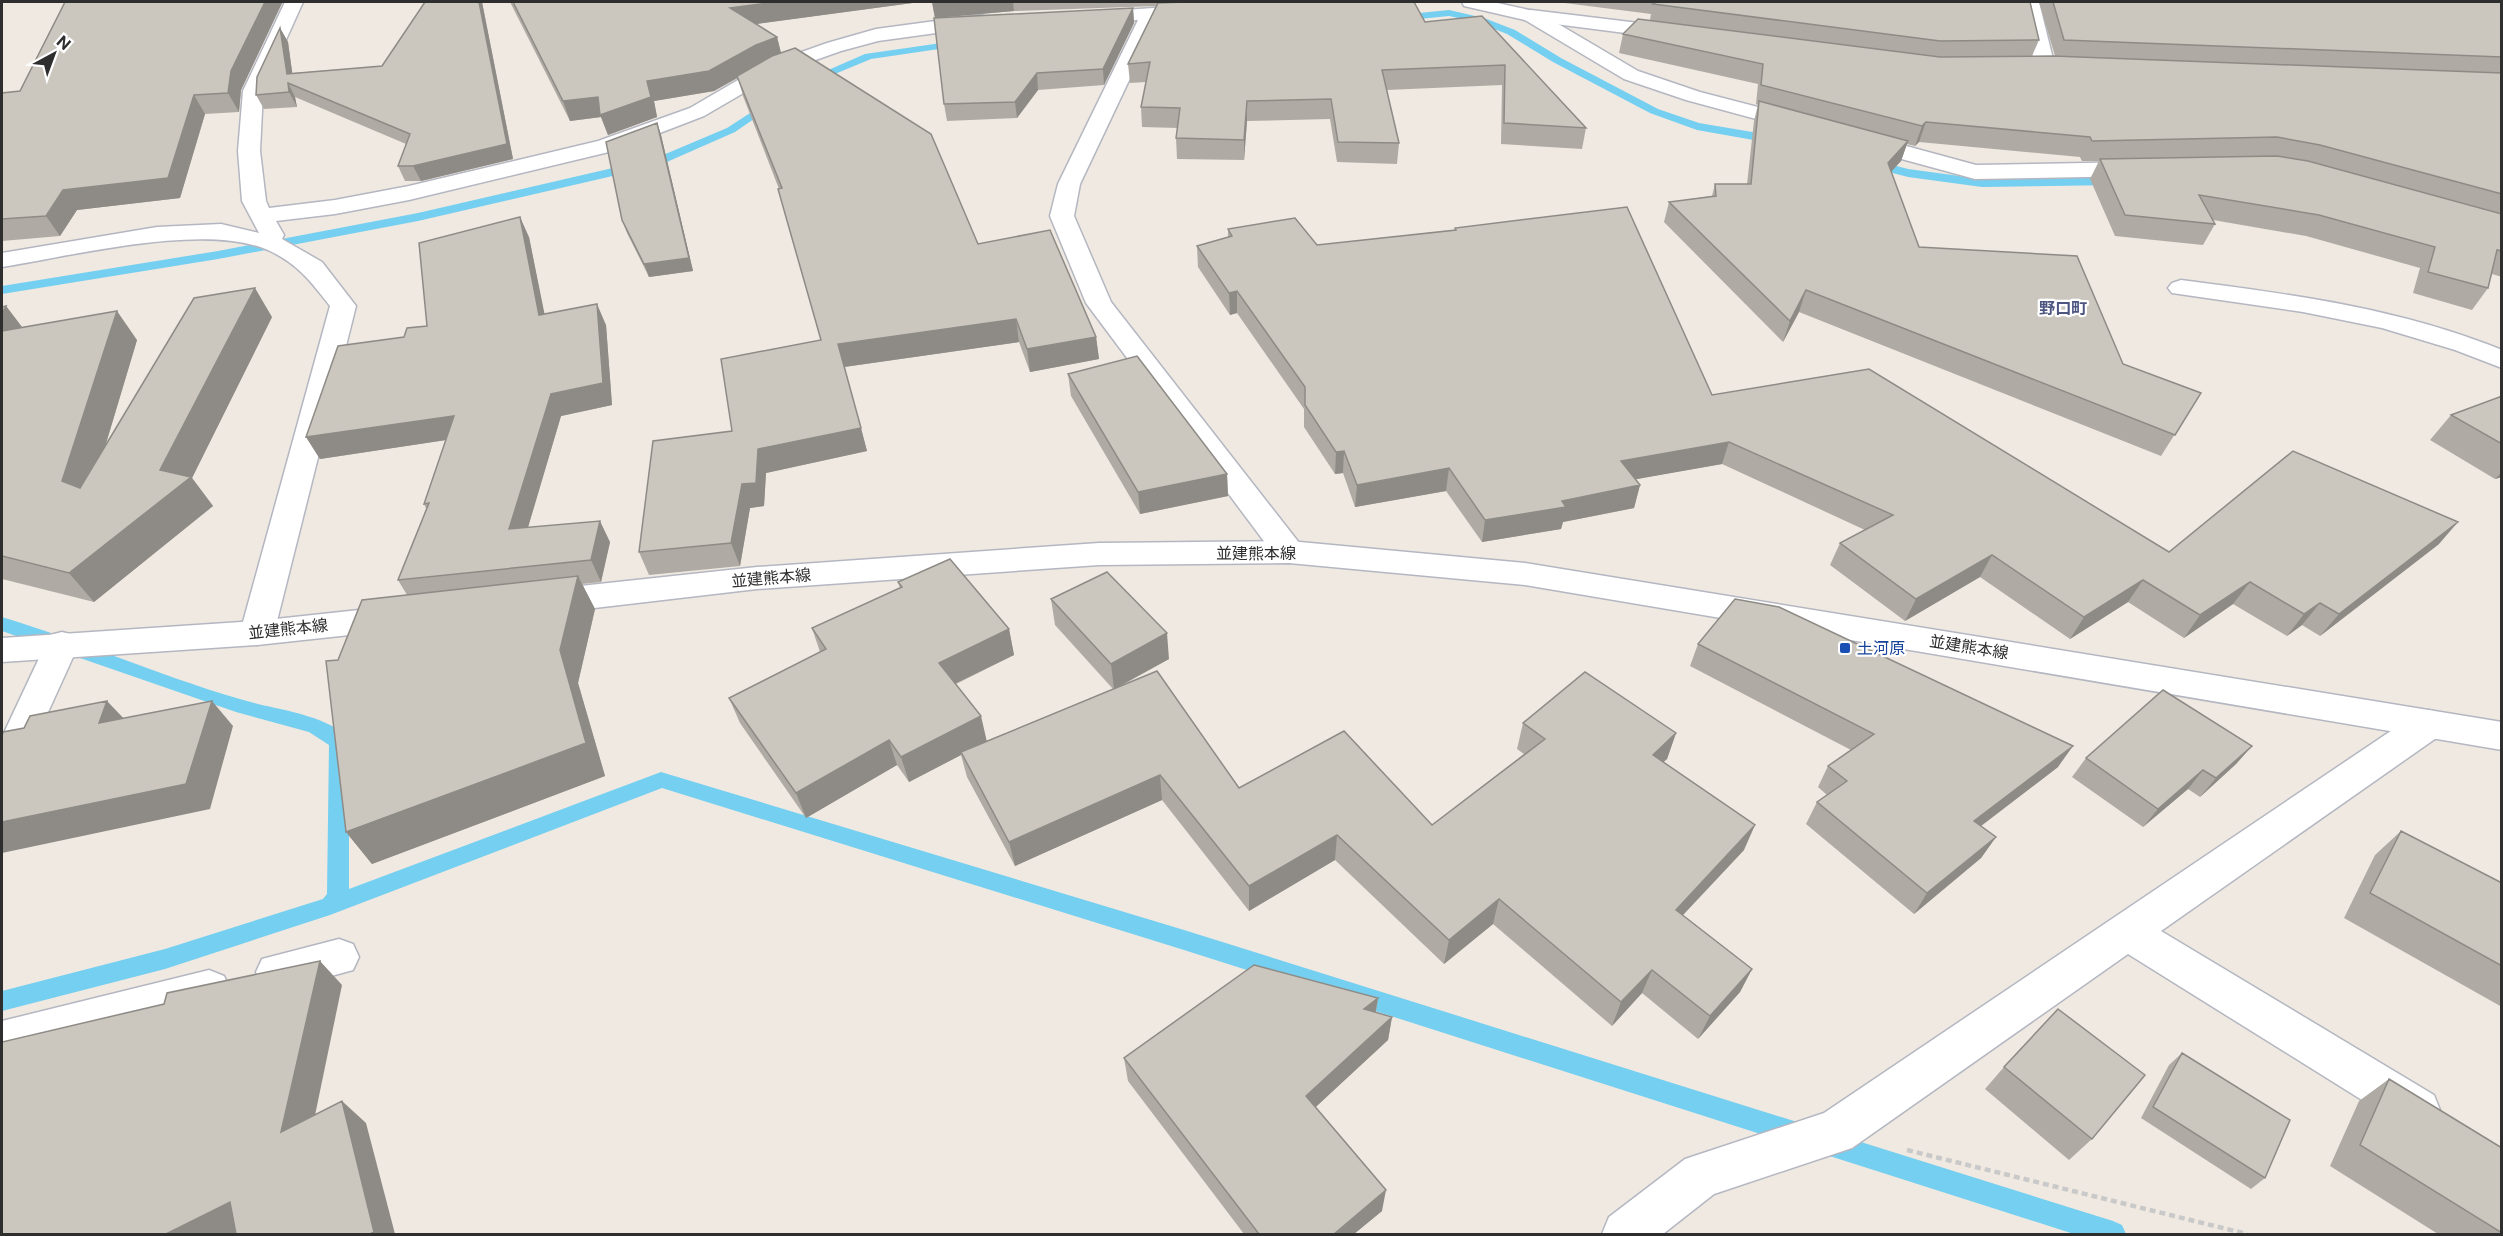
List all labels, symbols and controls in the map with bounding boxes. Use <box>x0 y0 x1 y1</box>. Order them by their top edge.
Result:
north arrow <box>24 24 84 84</box>
text: N <box>53 32 74 54</box>
district label: 野口町 <box>2039 299 2087 318</box>
street label: 並建熊本線 <box>1216 544 1296 563</box>
street label: 並建熊本線 <box>730 565 812 591</box>
street label: 並建熊本線 <box>247 615 329 643</box>
street label: 並建熊本線 <box>1928 631 2010 663</box>
place label: 土河原 <box>1857 639 1905 658</box>
marker: 土河原 <box>1838 641 1852 655</box>

